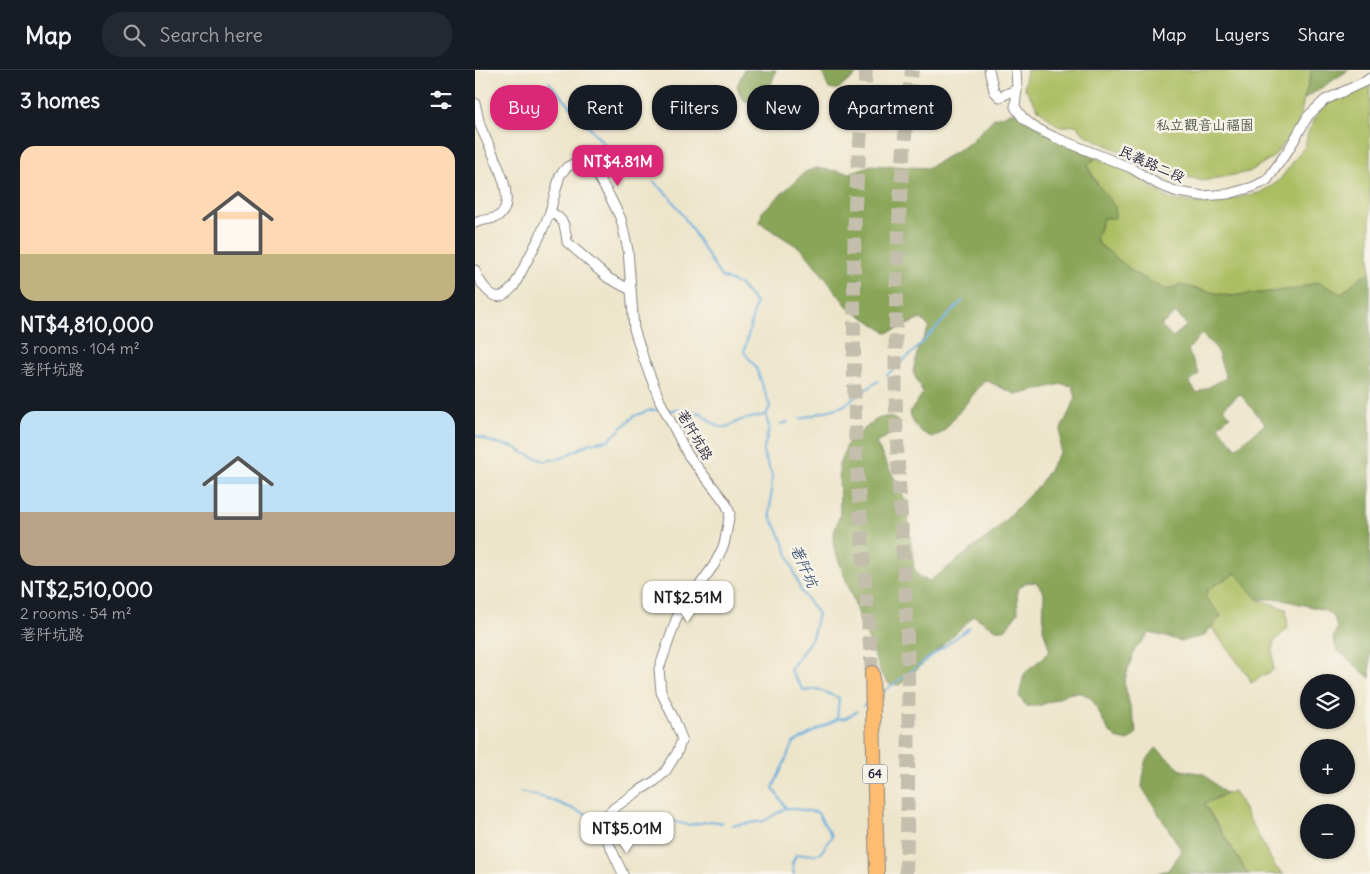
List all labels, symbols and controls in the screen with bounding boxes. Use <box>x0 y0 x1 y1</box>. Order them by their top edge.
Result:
search box <box>102 12 452 57</box>
text: Map <box>25 20 72 50</box>
icon: search <box>120 21 148 49</box>
text: Search here <box>160 23 263 47</box>
text: Map <box>1151 23 1186 46</box>
text: Layers <box>1214 23 1270 46</box>
text: Share <box>1298 23 1345 46</box>
chip: Buy <box>490 85 558 130</box>
chip: Rent <box>568 85 642 130</box>
chip: Filters <box>652 85 737 130</box>
chip: New <box>747 85 819 130</box>
chip: Apartment <box>829 85 952 130</box>
icon: filters <box>427 86 455 114</box>
text: 3 homes <box>20 87 100 114</box>
park label: 私立觀音山福園 <box>1156 116 1254 134</box>
street label: 民義路二段 <box>1116 142 1188 186</box>
pin: NT$4.81M <box>566 144 670 187</box>
text: NT$4.81M <box>583 151 653 171</box>
icon: home <box>193 178 283 268</box>
text: NT$4,810,000 <box>20 311 154 338</box>
text: 3 rooms · 104 m² <box>20 338 140 358</box>
text: 荖阡坑路 <box>20 359 84 379</box>
street label: 荖阡坑路 <box>673 406 717 464</box>
icon: home <box>193 443 283 533</box>
water label: 荖阡坑 <box>787 541 823 592</box>
text: NT$2,510,000 <box>20 576 153 603</box>
pin: NT$2.51M <box>636 580 740 623</box>
text: NT$2.51M <box>654 587 722 607</box>
text: 2 rooms · 54 m² <box>20 603 132 623</box>
text: 荖阡坑路 <box>20 624 84 644</box>
map controls <box>1300 674 1355 859</box>
button: layers <box>1300 674 1355 729</box>
button: + <box>1300 739 1355 794</box>
road number: 64 <box>863 764 887 784</box>
button: − <box>1300 804 1355 859</box>
pin: NT$5.01M <box>575 812 679 854</box>
text: NT$5.01M <box>592 818 662 838</box>

